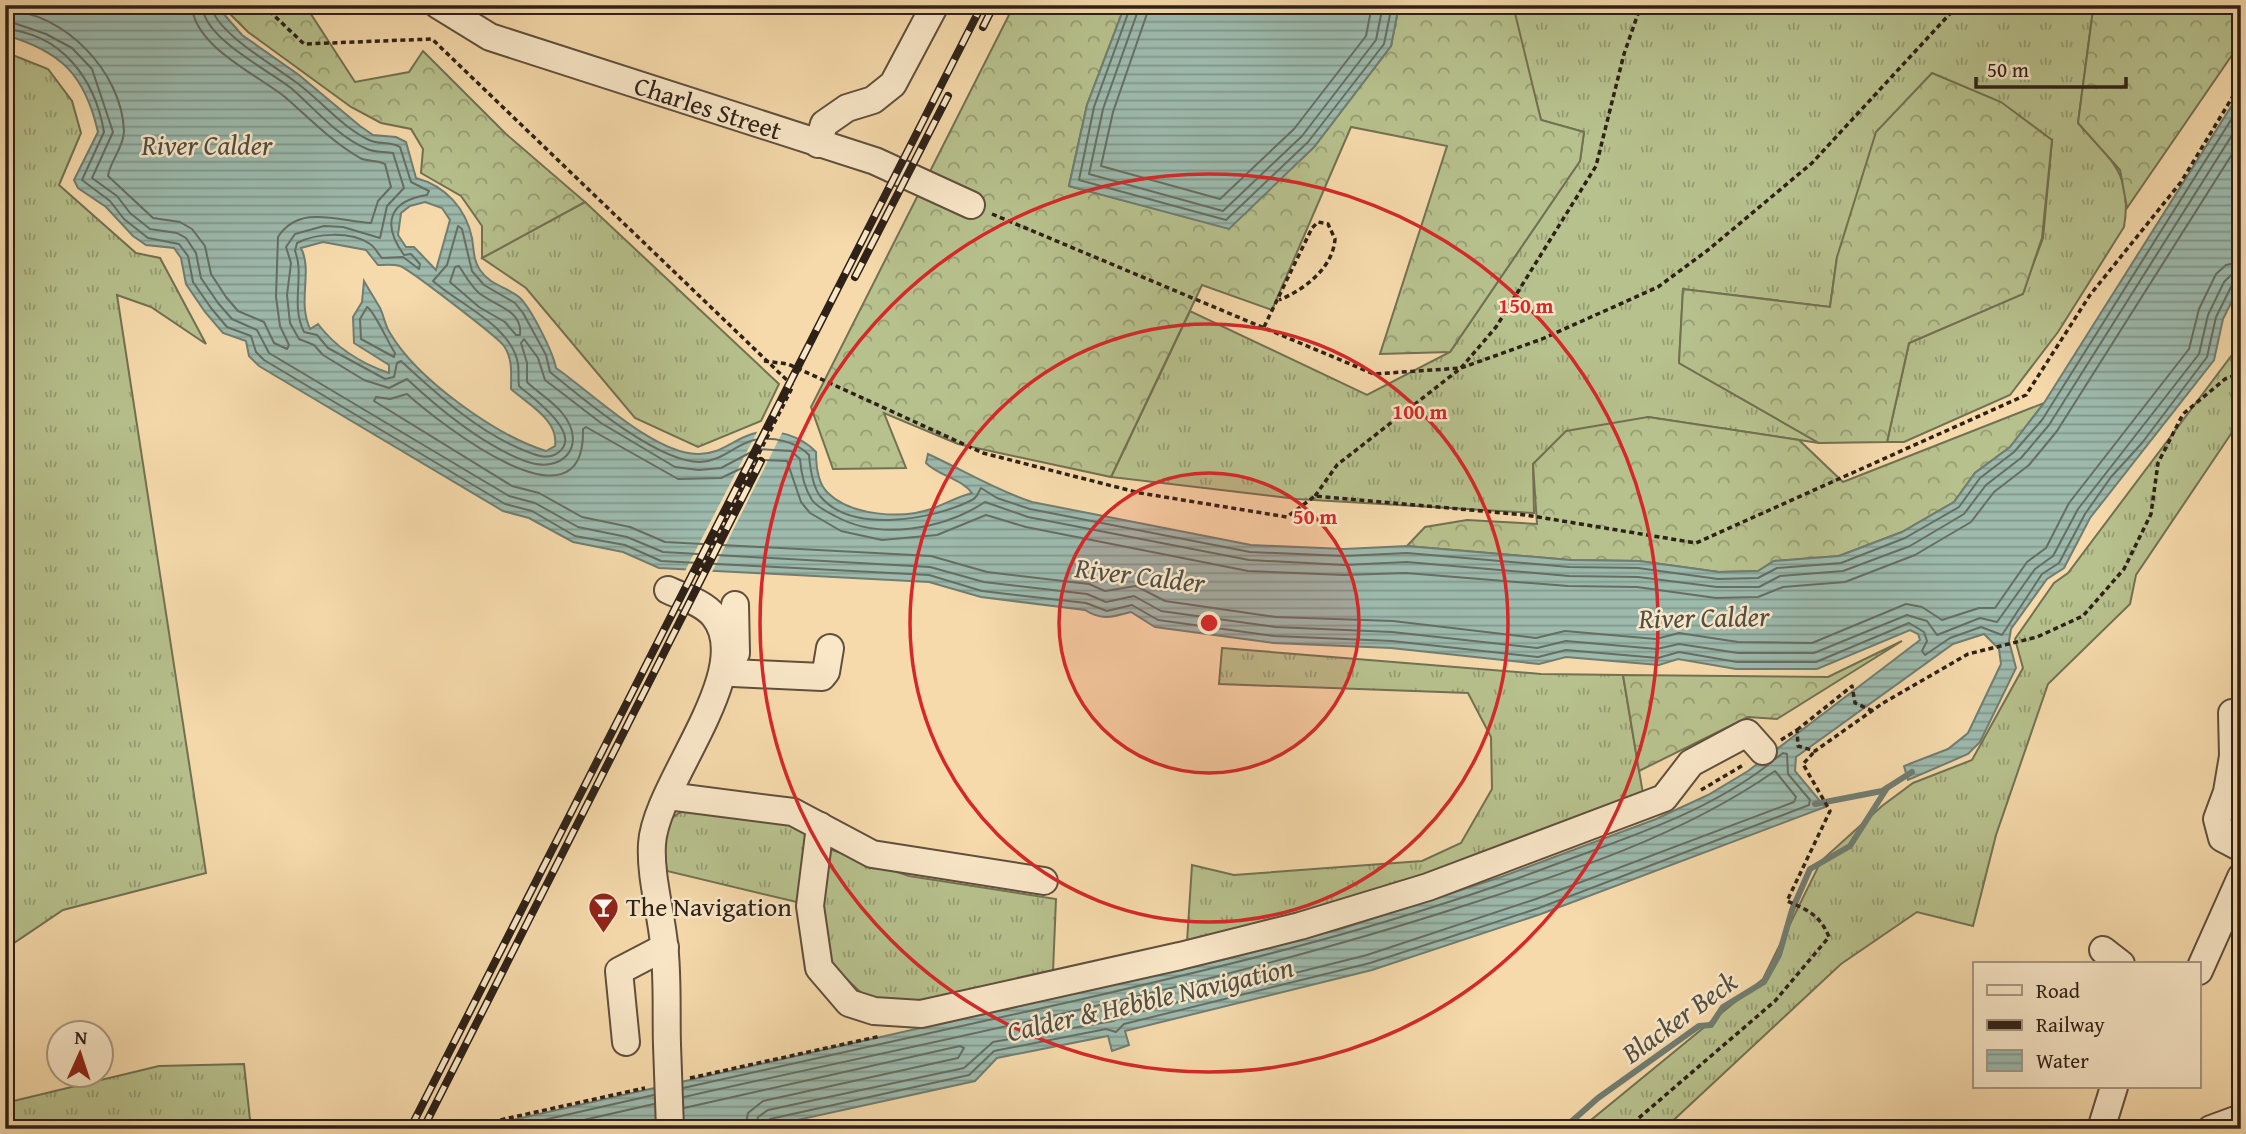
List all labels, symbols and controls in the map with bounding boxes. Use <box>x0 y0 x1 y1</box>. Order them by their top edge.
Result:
scale bar <box>1976 46 2127 90</box>
text: 50 m <box>1987 54 2029 85</box>
street label: Charles Street <box>629 65 787 150</box>
water label: River Calder <box>141 124 274 165</box>
text: 150 m <box>1498 290 1554 321</box>
text: 100 m <box>1392 396 1448 427</box>
text: 50 m <box>1293 501 1337 532</box>
water label: River Calder <box>1072 546 1209 603</box>
water label: River Calder <box>1637 595 1771 638</box>
centre of rings <box>1197 611 1221 635</box>
place label: The Navigation <box>626 887 792 926</box>
bar icon: The Navigation <box>586 890 620 934</box>
water label: Calder & Hebble Navigation <box>1003 946 1297 1051</box>
water label: Blacker Beck <box>1612 961 1745 1073</box>
legend <box>1973 962 2200 1088</box>
text: Road <box>2036 975 2081 1006</box>
text: Railway <box>2036 1009 2105 1040</box>
north arrow <box>46 1018 116 1088</box>
text: N <box>74 1023 88 1051</box>
text: Water <box>2036 1045 2089 1076</box>

